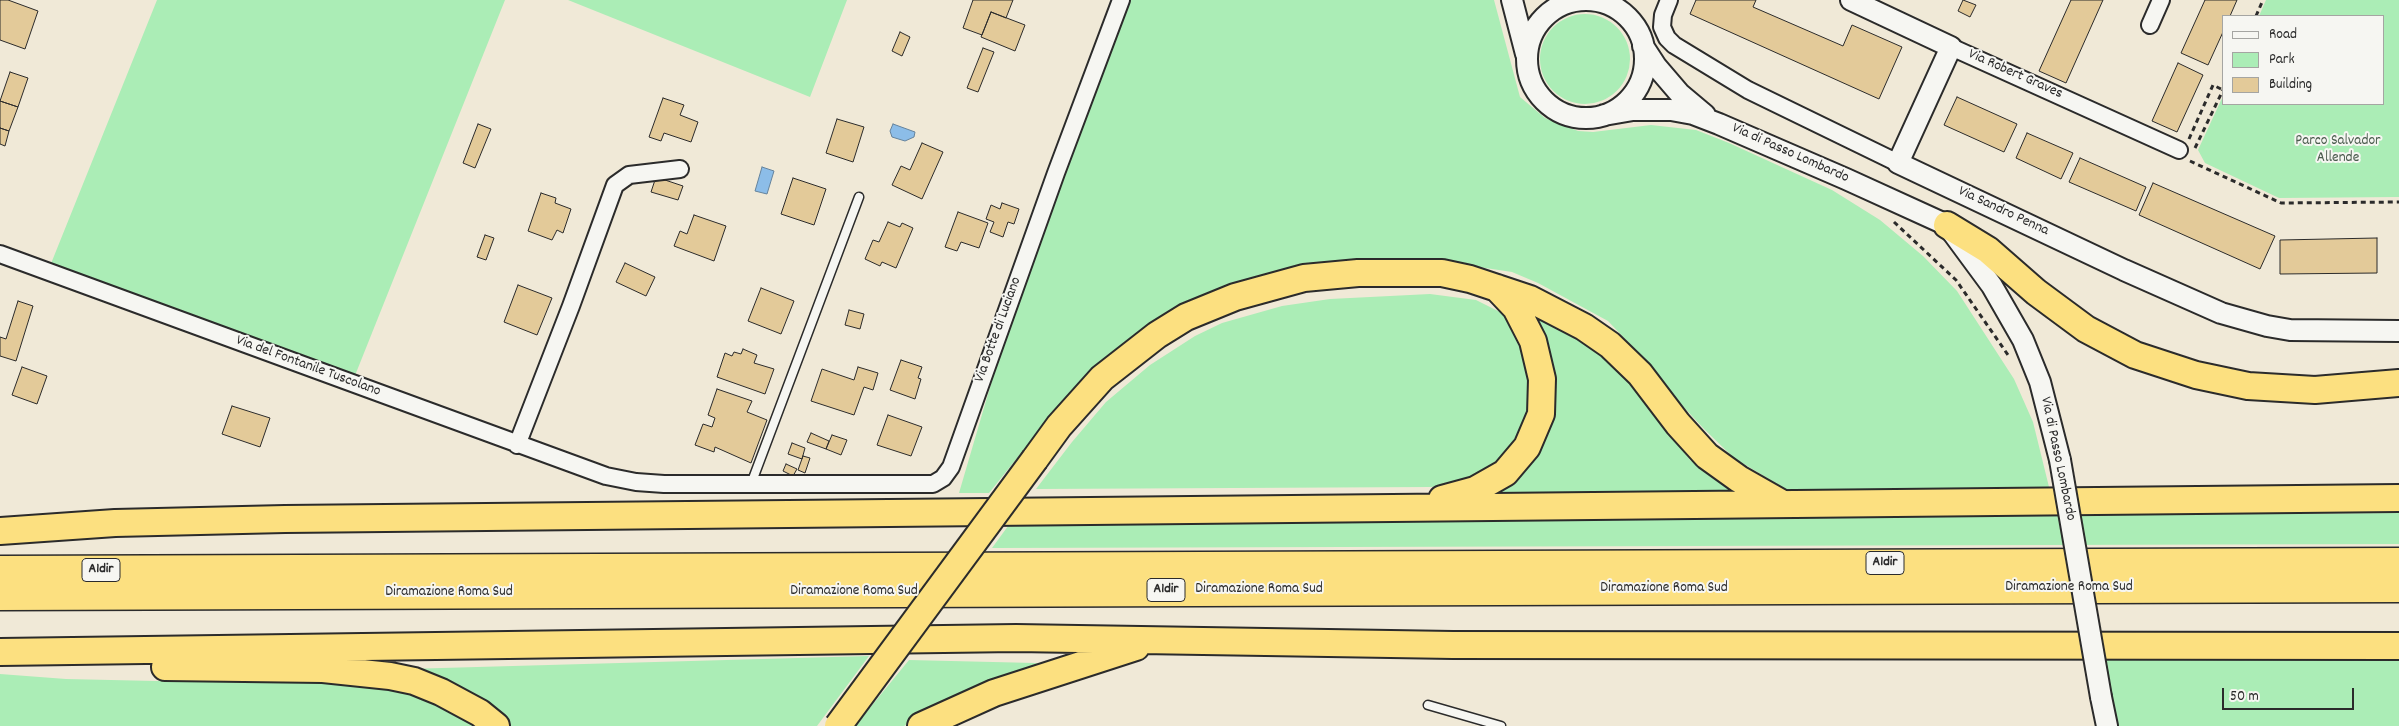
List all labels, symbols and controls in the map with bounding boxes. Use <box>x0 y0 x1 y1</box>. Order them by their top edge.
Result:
legend <box>2222 15 2384 105</box>
text: Road <box>2269 24 2297 46</box>
street label: Via Robert Graves <box>1965 46 2065 104</box>
text: Park <box>2269 49 2295 71</box>
text: Building <box>2269 74 2312 96</box>
street label: Via di Passo Lombardo <box>1729 120 1851 188</box>
park label: Parco Salvador Allende <box>2295 133 2381 168</box>
street label: Via Sandro Penna <box>1955 183 2051 241</box>
street label: Via Botte di Luciano <box>972 275 1026 385</box>
street label: Via del Fontanile Tuscolano <box>233 332 383 402</box>
street label: Via di Passo Lombardo <box>2035 395 2079 523</box>
road number: A1dir <box>1866 552 1904 574</box>
road number: A1dir <box>82 558 120 582</box>
road number: A1dir <box>1147 578 1185 602</box>
street label: Diramazione Roma Sud <box>2005 579 2133 597</box>
street label: Diramazione Roma Sud <box>1600 580 1728 598</box>
street label: Diramazione Roma Sud <box>1195 581 1323 599</box>
street label: Diramazione Roma Sud <box>790 583 918 601</box>
street label: Diramazione Roma Sud <box>385 584 513 602</box>
scale bar <box>2224 678 2356 710</box>
text: 50 m <box>2230 686 2259 708</box>

